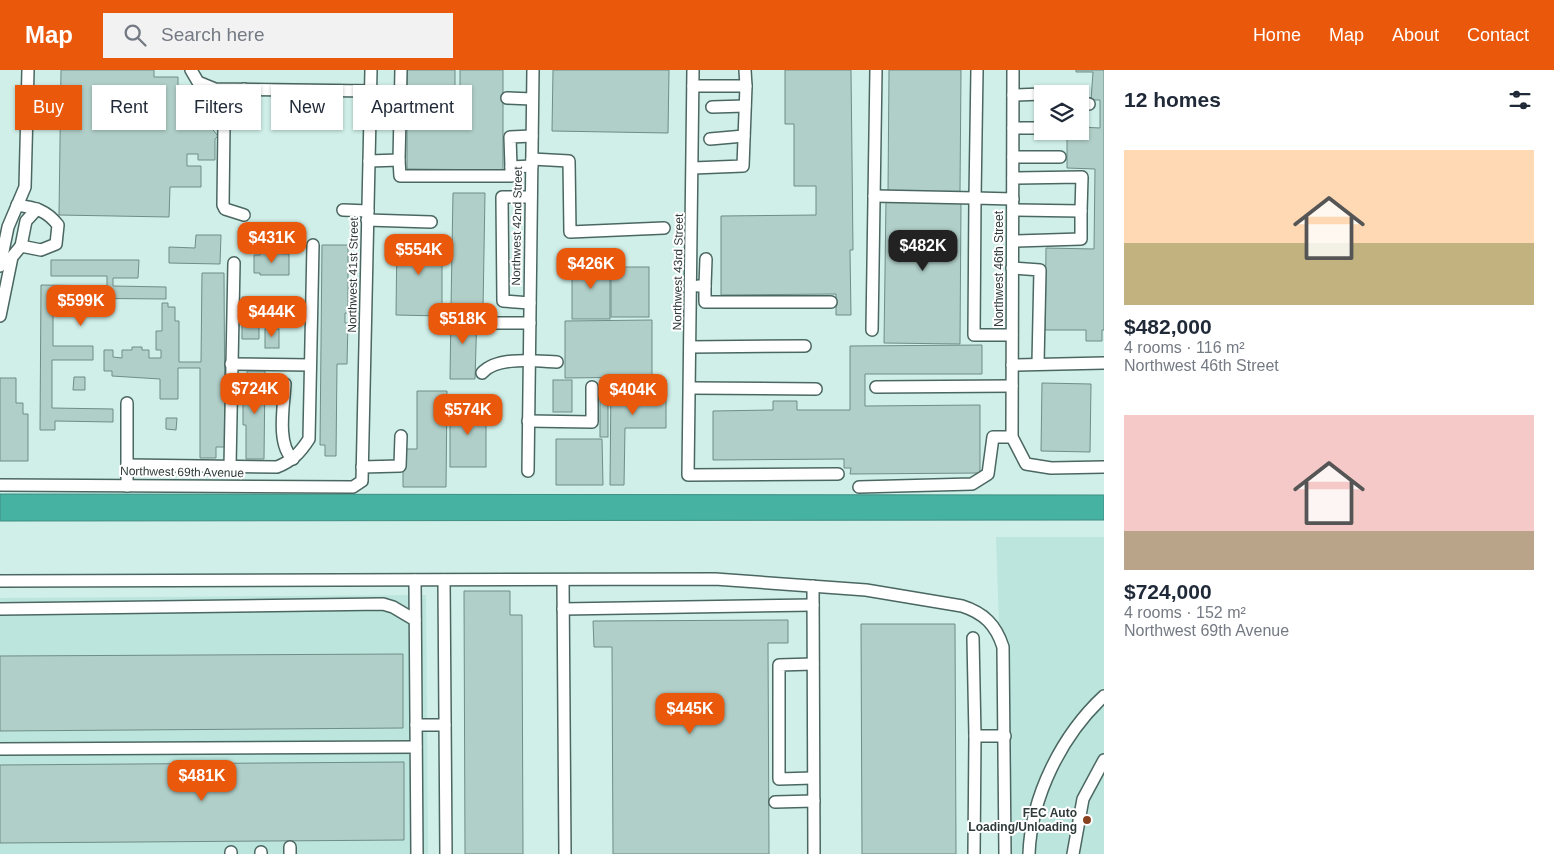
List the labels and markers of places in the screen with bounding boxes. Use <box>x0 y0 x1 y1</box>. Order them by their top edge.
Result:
pin: $431K <box>237 222 307 264</box>
pin: $482K <box>888 230 958 272</box>
pin: $554K <box>384 234 454 276</box>
pin: $426K <box>556 248 626 290</box>
pin: $599K <box>46 284 116 327</box>
pin: $444K <box>237 296 307 338</box>
pin: $518K <box>428 302 498 345</box>
pin: $724K <box>220 372 290 415</box>
pin: $404K <box>598 374 668 416</box>
pin: $574K <box>433 394 503 436</box>
pin: $445K <box>655 692 725 735</box>
pin: $481K <box>167 760 237 802</box>
place label: FEC Auto Loading/Unloading <box>968 806 1077 834</box>
marker: FEC Auto Loading/Unloading <box>1081 814 1093 826</box>

